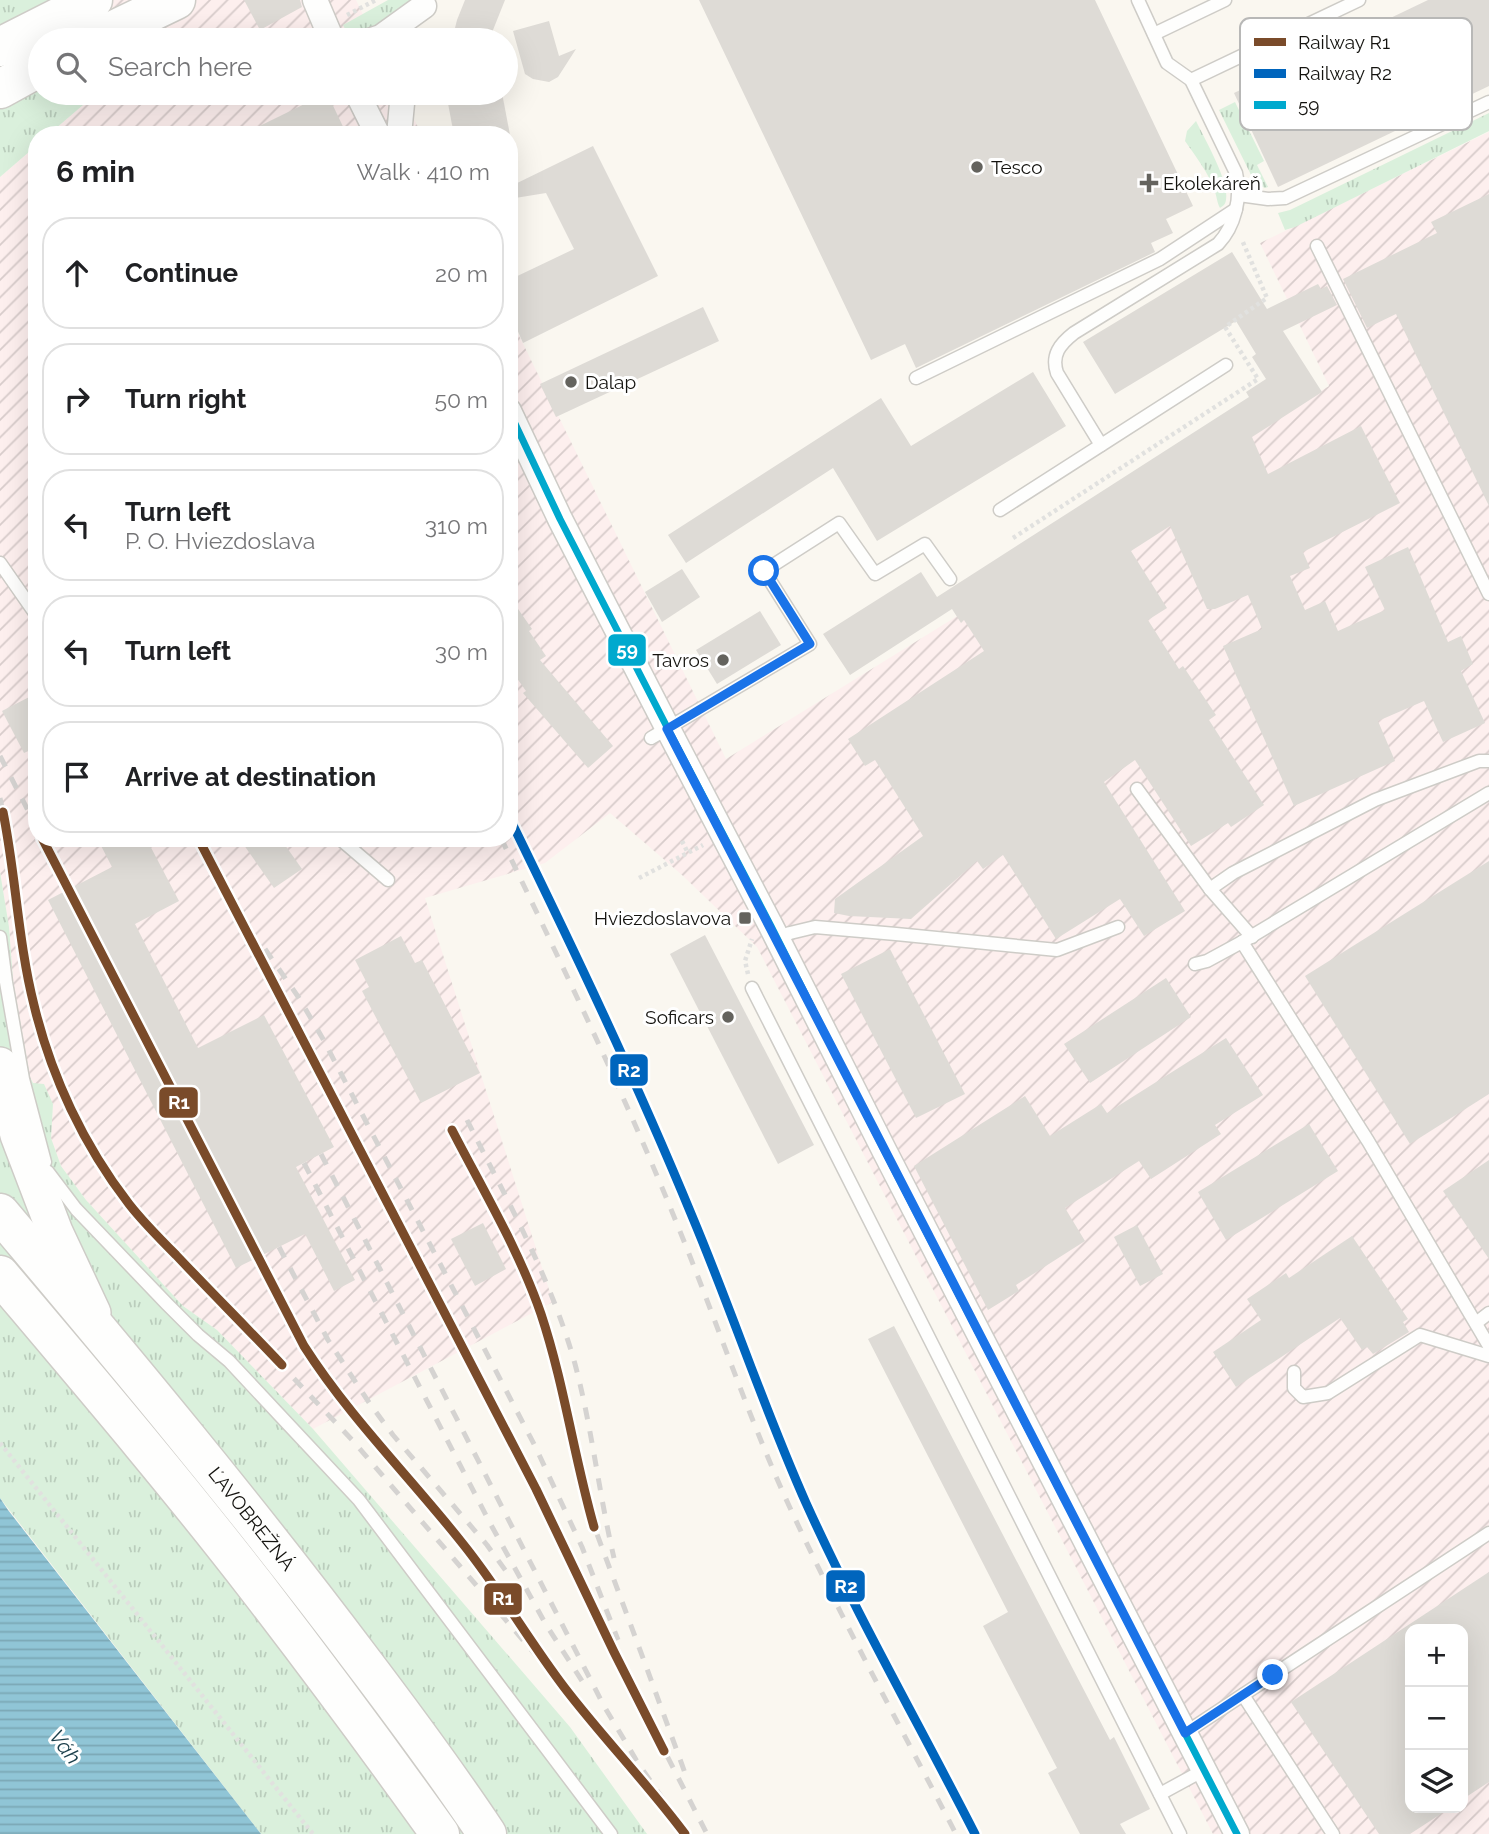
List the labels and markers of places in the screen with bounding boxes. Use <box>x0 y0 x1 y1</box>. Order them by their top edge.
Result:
place label: Tesco <box>991 156 1042 178</box>
marker: Tesco <box>969 159 985 175</box>
place label: Ekolekáreň <box>1163 172 1261 194</box>
marker: Ekolekáreň <box>1141 175 1157 191</box>
place label: Dalap <box>585 371 636 393</box>
marker: Dalap <box>563 374 579 390</box>
place label: Tavros <box>652 649 709 671</box>
marker: Tavros <box>715 652 731 668</box>
place label: Hviezdoslavova <box>594 907 731 929</box>
marker: Hviezdoslavova <box>737 910 753 926</box>
place label: Soficars <box>645 1006 714 1028</box>
marker: Soficars <box>720 1009 736 1025</box>

